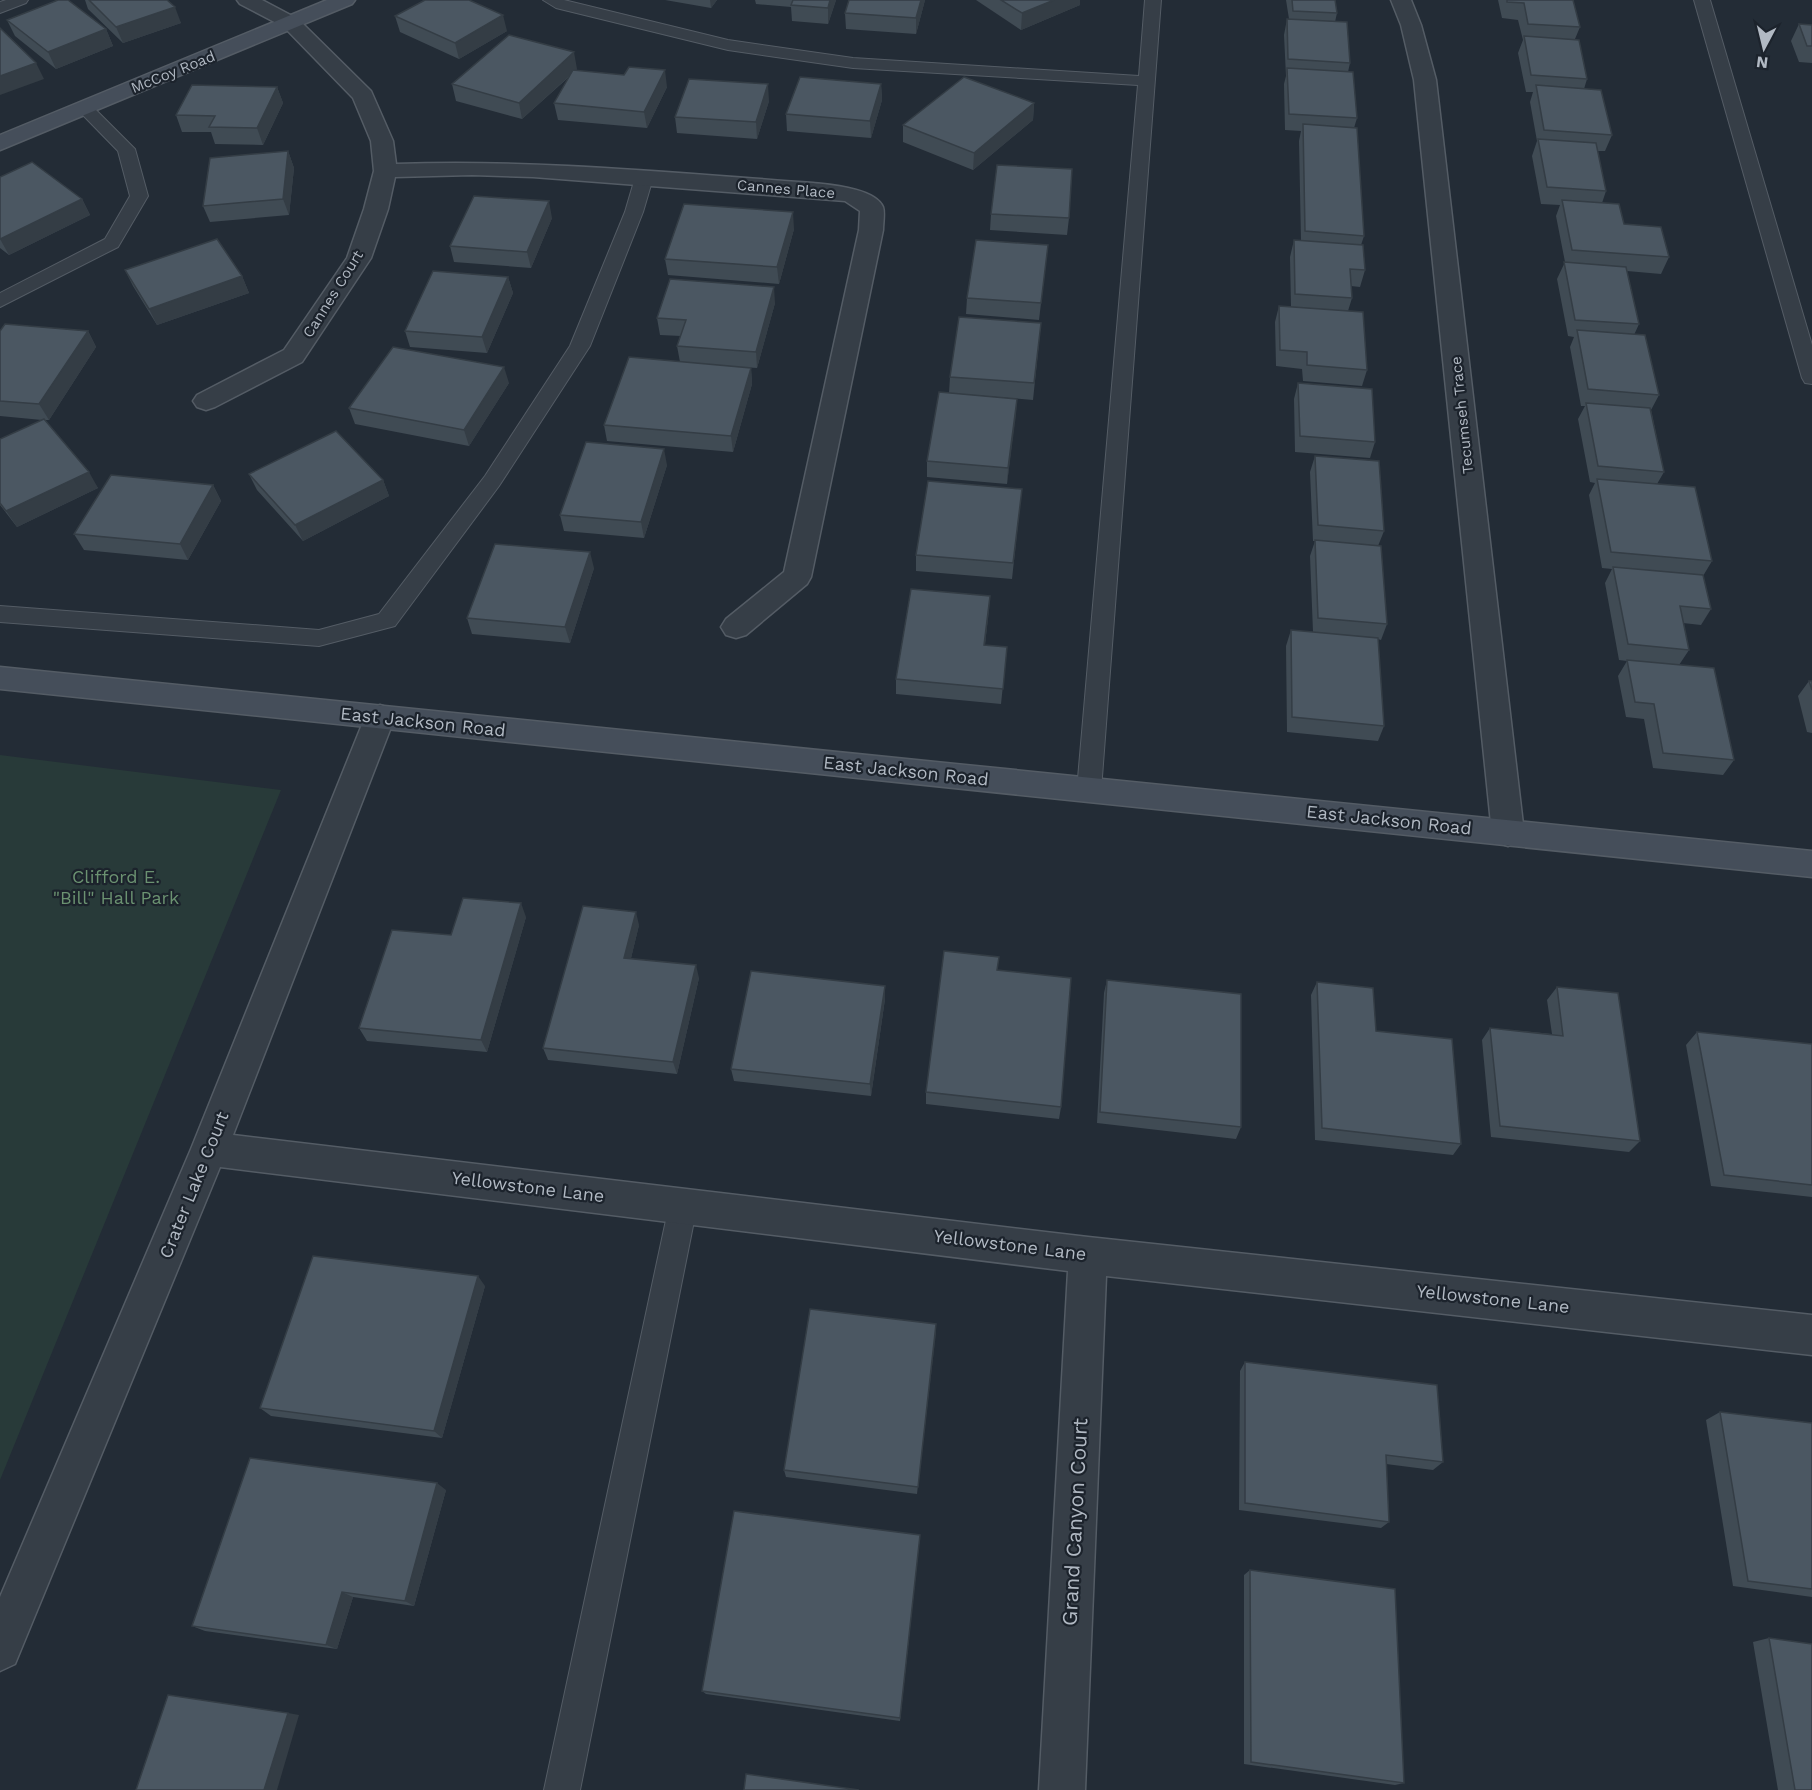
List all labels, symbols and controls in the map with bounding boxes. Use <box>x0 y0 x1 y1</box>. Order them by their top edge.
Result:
north arrow <box>1734 18 1794 78</box>
street label: McCoy Road <box>128 47 218 97</box>
text: N <box>1755 52 1769 73</box>
street label: Cannes Place <box>736 176 836 202</box>
street label: Cannes Court <box>299 246 367 341</box>
street label: Tecumseh Trace <box>1447 355 1477 475</box>
street label: East Jackson Road <box>339 702 507 741</box>
street label: East Jackson Road <box>822 751 990 790</box>
street label: East Jackson Road <box>1305 800 1473 839</box>
park label: Clifford E. "Bill" Hall Park <box>53 866 179 908</box>
street label: Crater Lake Court <box>155 1108 233 1261</box>
street label: Yellowstone Lane <box>450 1167 606 1206</box>
street label: Yellowstone Lane <box>932 1225 1088 1264</box>
street label: Yellowstone Lane <box>1416 1280 1571 1317</box>
street label: Grand Canyon Court <box>1057 1417 1092 1626</box>

